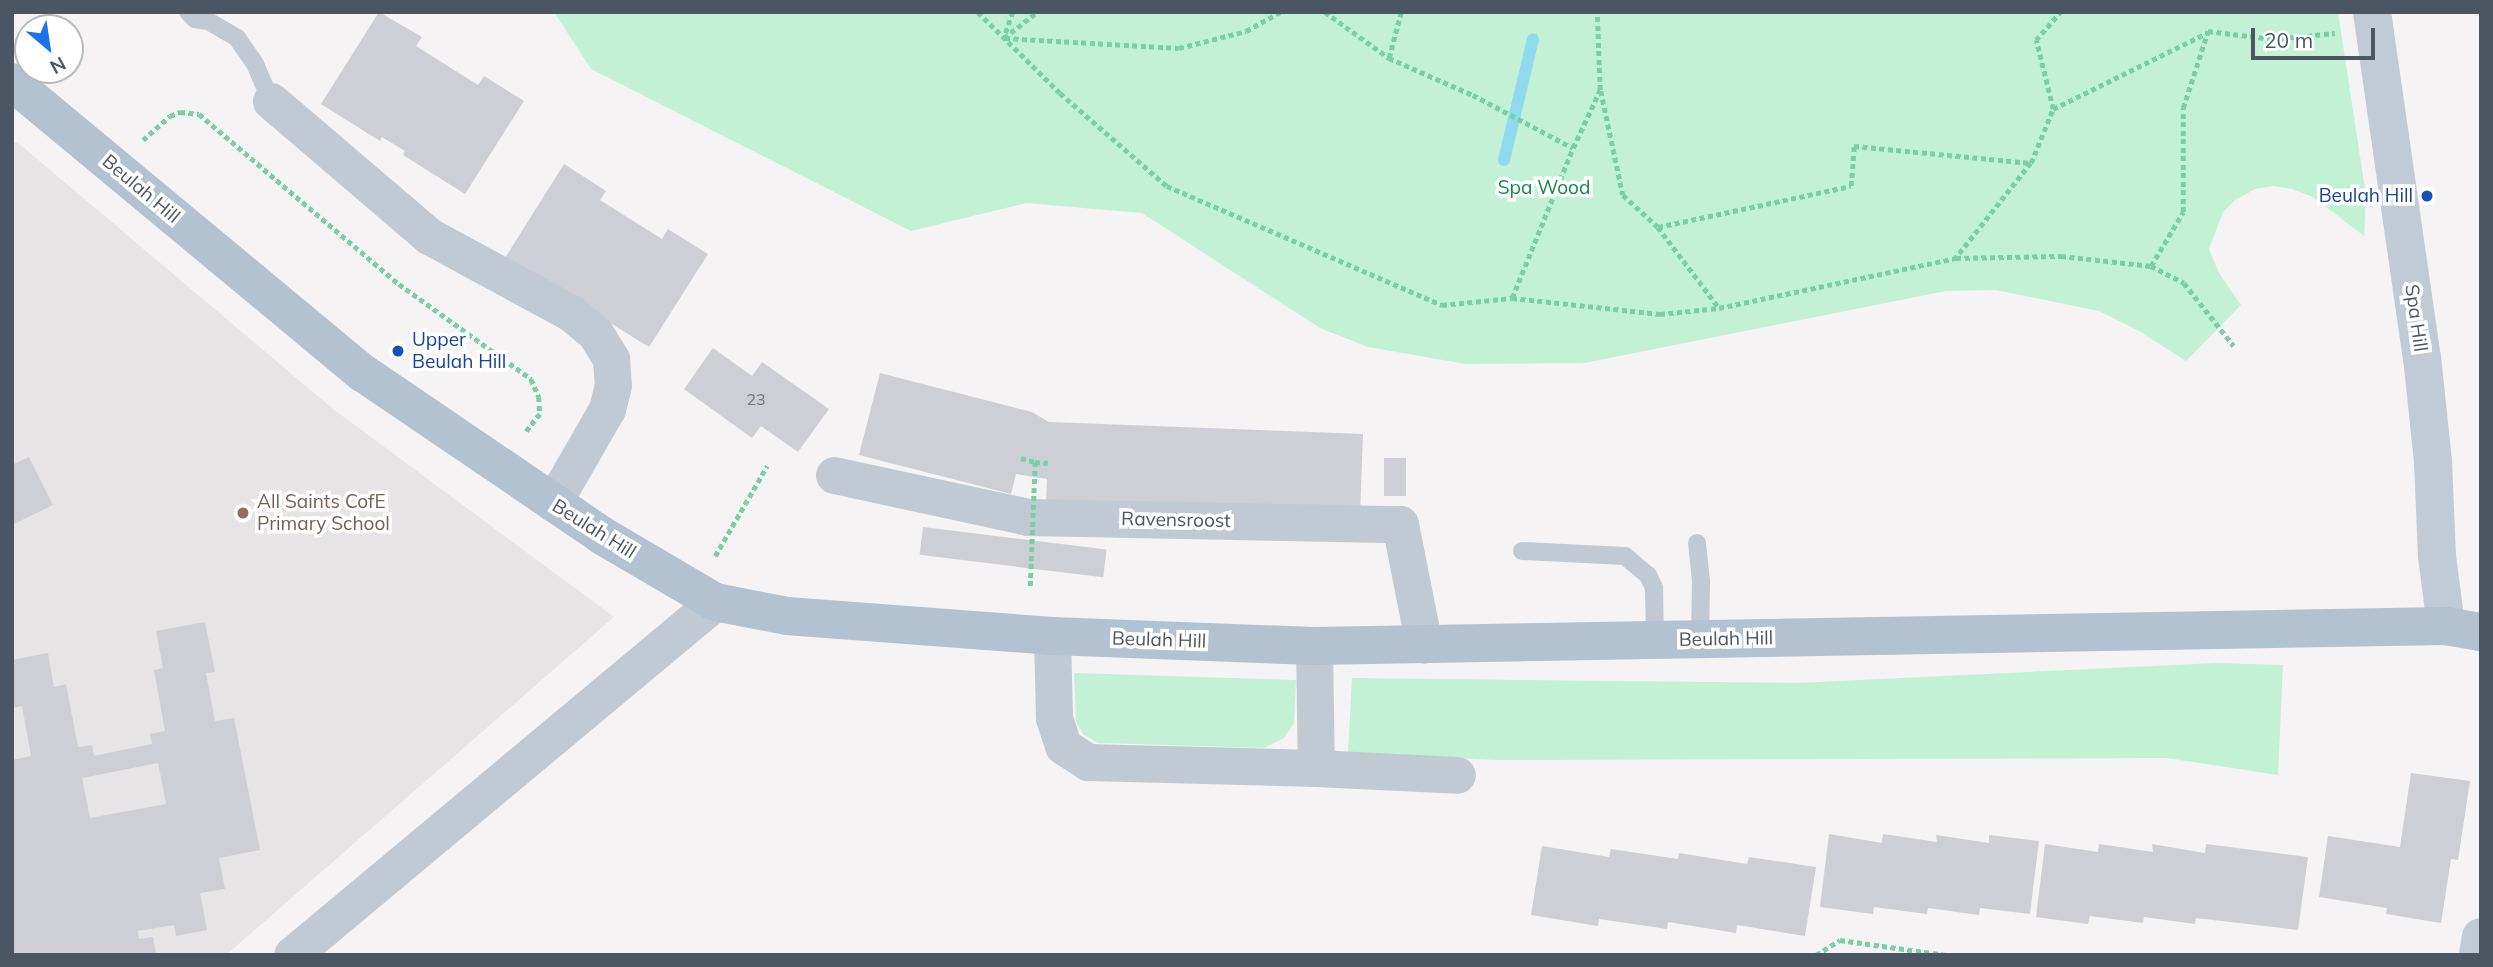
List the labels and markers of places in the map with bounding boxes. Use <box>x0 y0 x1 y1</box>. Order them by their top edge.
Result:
place label: Beulah Hill <box>2319 185 2413 207</box>
marker: Beulah Hill <box>2419 188 2435 204</box>
place label: Upper Beulah Hill <box>412 329 506 373</box>
marker: Upper Beulah Hill <box>390 343 406 359</box>
place label: All Saints CofE Primary School <box>257 491 390 535</box>
marker: All Saints CofE Primary School <box>235 505 251 521</box>

